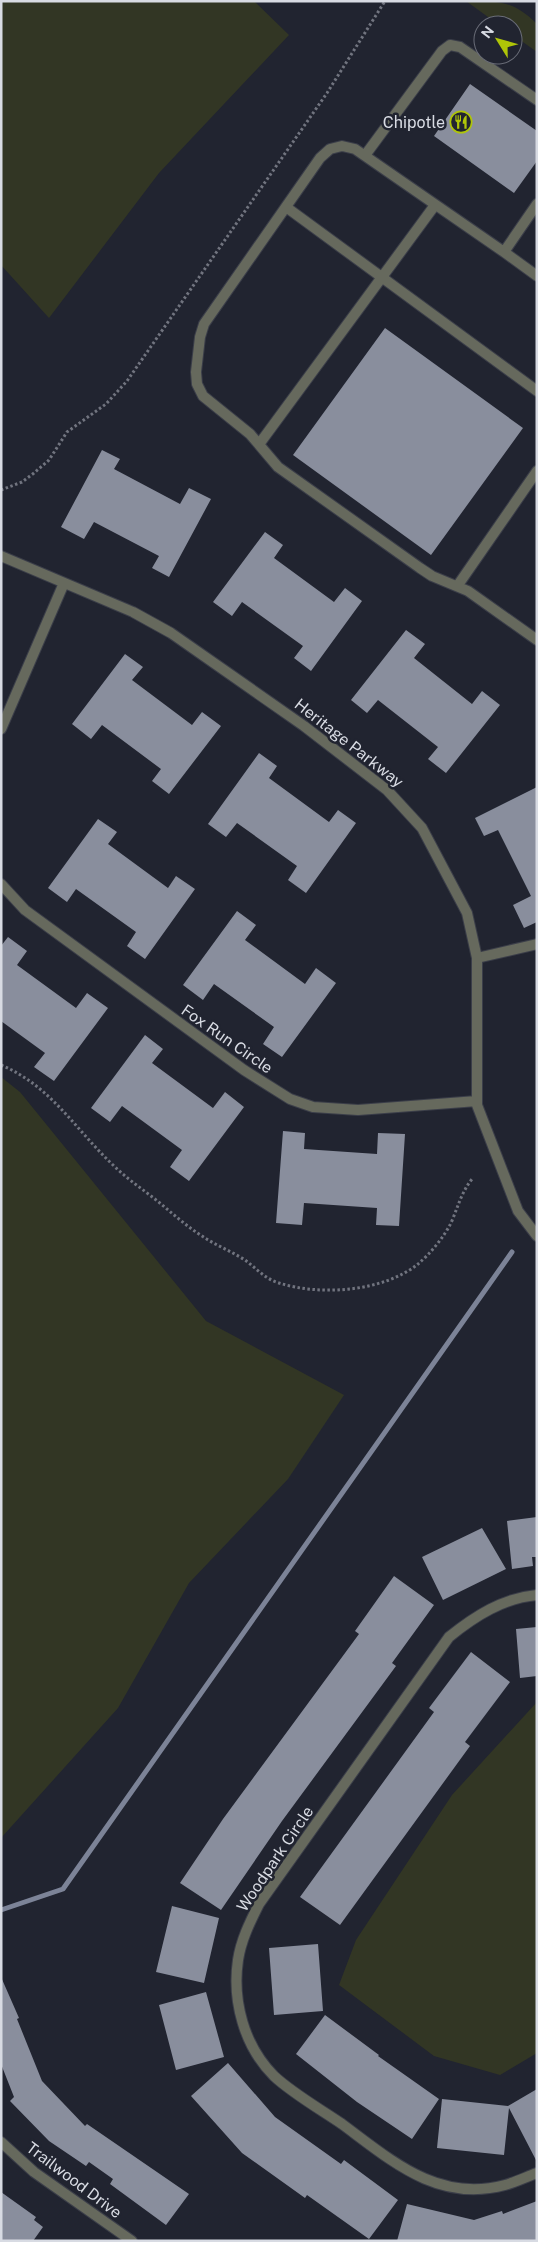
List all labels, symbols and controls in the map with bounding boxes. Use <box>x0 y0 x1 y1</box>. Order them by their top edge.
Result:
north arrow <box>473 15 523 65</box>
text: N <box>478 23 497 41</box>
restaurant icon: Chipotle <box>449 110 473 134</box>
place label: Chipotle <box>383 113 445 132</box>
street label: Heritage Parkway <box>291 695 407 792</box>
street label: Fox Run Circle <box>178 1000 276 1078</box>
street label: Woodpark Circle <box>233 1803 317 1915</box>
street label: Trailwood Drive <box>23 2138 125 2222</box>

